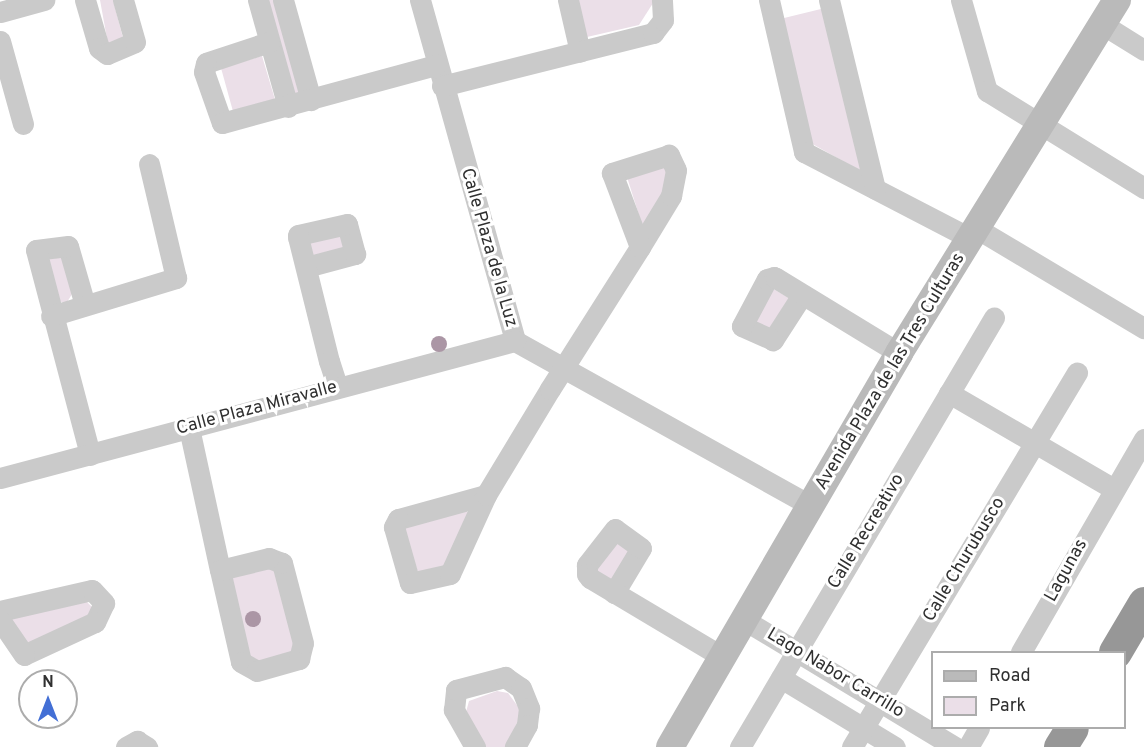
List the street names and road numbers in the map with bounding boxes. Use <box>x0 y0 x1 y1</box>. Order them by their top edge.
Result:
street label: Calle Plaza de la Luz <box>455 166 521 330</box>
street label: Avenida Plaza de las Tres Culturas <box>811 249 971 495</box>
street label: Calle Plaza Miravalle <box>174 377 340 441</box>
street label: Calle Recreativo <box>824 470 910 594</box>
street label: Calle Churubusco <box>919 494 1011 626</box>
street label: Lagunas <box>1041 536 1093 606</box>
street label: Lago Nabor Carrillo <box>762 624 908 724</box>

